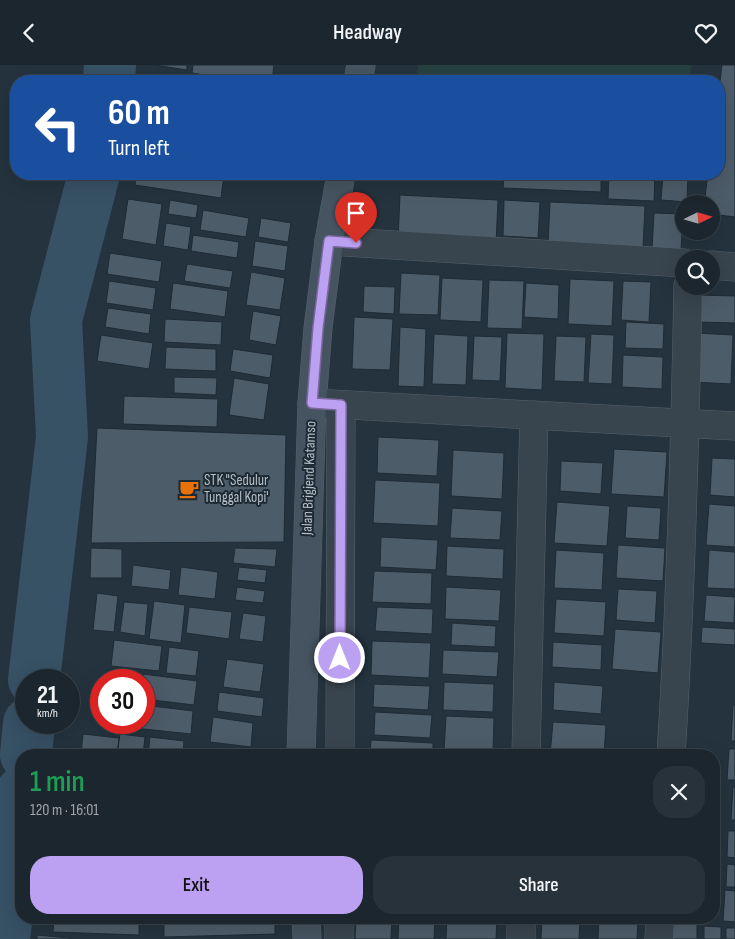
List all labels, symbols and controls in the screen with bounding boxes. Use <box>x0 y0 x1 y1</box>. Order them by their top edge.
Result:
icon: back <box>15 19 43 47</box>
text: Headway <box>333 19 402 46</box>
icon: heart <box>692 19 720 47</box>
text: 60 m <box>108 92 170 135</box>
icon: left <box>25 95 90 160</box>
text: Turn left <box>108 135 170 162</box>
pin <box>335 192 377 243</box>
north arrow <box>675 195 720 240</box>
map controls <box>675 195 720 295</box>
icon: arrive <box>342 199 370 227</box>
button: search <box>675 250 720 295</box>
street label: Jalan Brigjend Katamso <box>297 421 320 536</box>
place label: STK "Sedulur Tunggal Kopi' <box>204 471 269 507</box>
cafe icon: STK "Sedulur Tunggal Kopi' <box>178 478 200 500</box>
position arrow <box>313 631 365 683</box>
speed limit sign: 30 <box>90 669 155 734</box>
text: 21 <box>37 680 58 711</box>
text: km/h <box>37 706 58 721</box>
text: 1 min <box>30 764 85 800</box>
button: close <box>653 766 705 818</box>
text: 120 m · 16:01 <box>30 801 99 820</box>
button: Exit <box>30 856 363 914</box>
button: Share <box>373 856 705 914</box>

